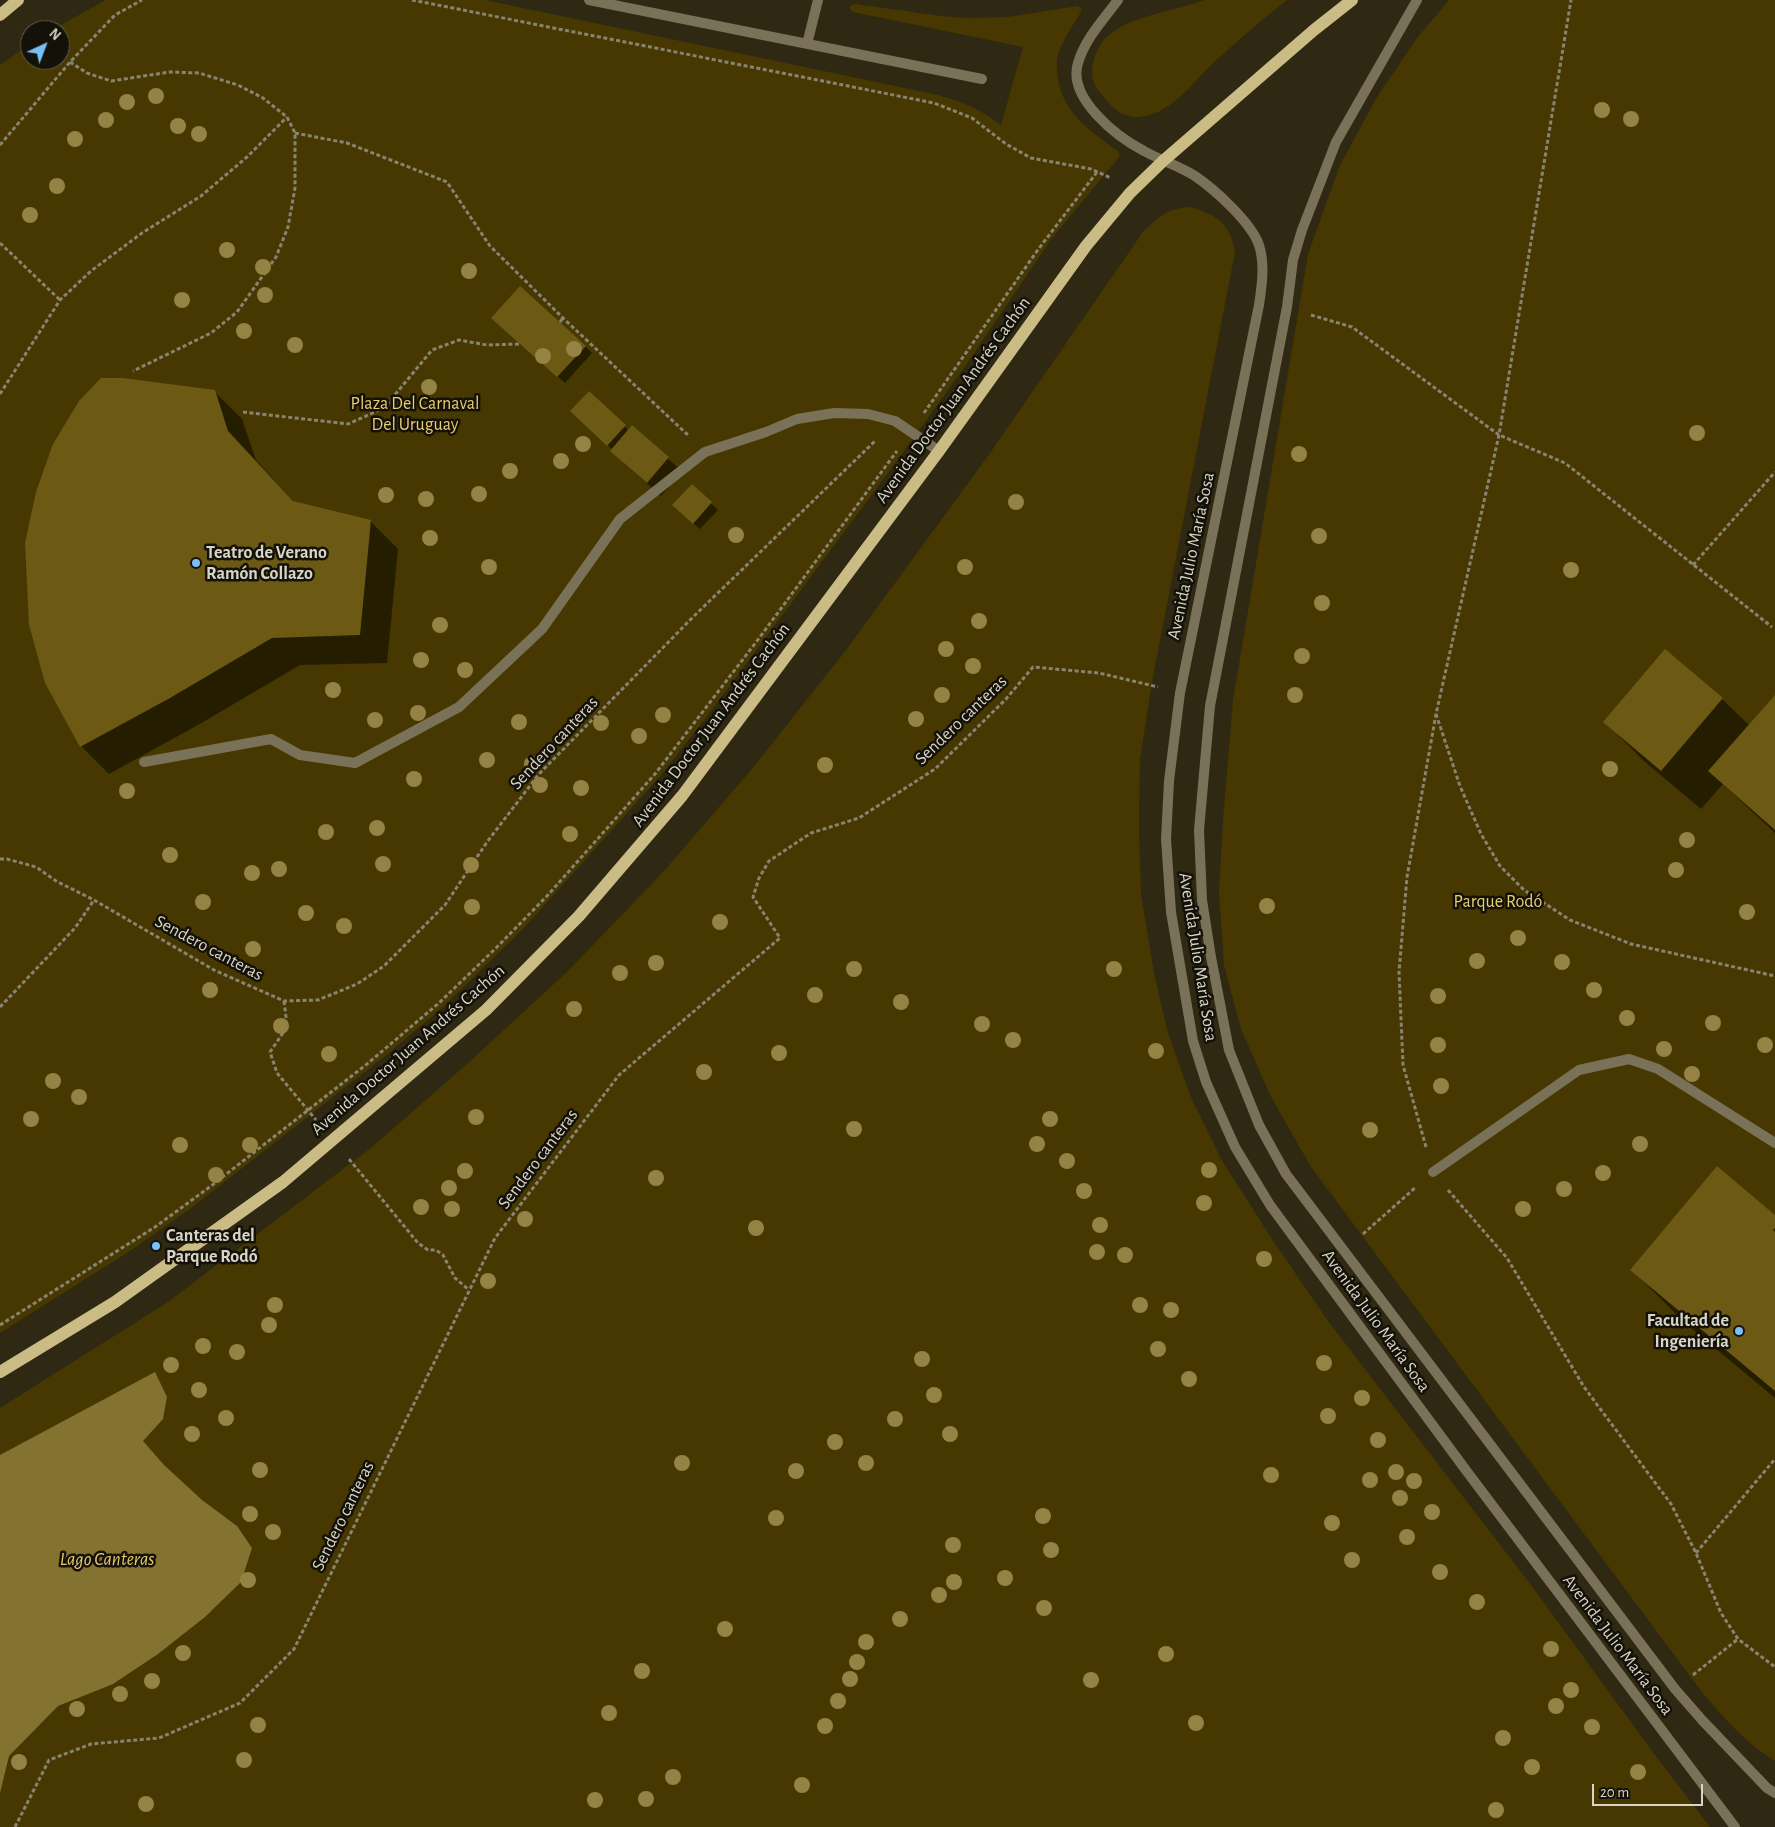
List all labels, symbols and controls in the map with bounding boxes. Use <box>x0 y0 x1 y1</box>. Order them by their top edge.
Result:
north arrow <box>20 20 70 70</box>
text: N <box>46 26 63 43</box>
street label: Avenida Doctor Juan Andrés Cachón <box>871 293 1035 507</box>
park label: Plaza Del Carnaval Del Uruguay <box>351 393 479 436</box>
street label: Avenida Julio María Sosa <box>1163 470 1219 642</box>
place label: Teatro de Verano Ramón Collazo <box>206 542 327 584</box>
marker: Teatro de Verano Ramón Collazo <box>190 557 202 569</box>
street label: Avenida Doctor Juan Andrés Cachón <box>627 619 795 831</box>
street label: Sendero canteras <box>911 671 1011 769</box>
street label: Sendero canteras <box>505 692 603 794</box>
street label: Avenida Julio María Sosa <box>1174 871 1222 1043</box>
park label: Parque Rodó <box>1454 891 1542 913</box>
street label: Sendero canteras <box>151 910 267 986</box>
street label: Avenida Doctor Juan Andrés Cachón <box>307 960 509 1140</box>
street label: Sendero canteras <box>493 1105 583 1213</box>
place label: Canteras del Parque Rodó <box>166 1225 258 1268</box>
marker: Canteras del Parque Rodó <box>150 1240 162 1252</box>
street label: Avenida Julio María Sosa <box>1317 1246 1435 1396</box>
place label: Facultad de Ingeniería <box>1647 1310 1729 1352</box>
marker: Facultad de Ingeniería <box>1733 1325 1745 1337</box>
street label: Sendero canteras <box>307 1458 379 1574</box>
water label: Lago Canteras <box>60 1548 154 1570</box>
street label: Avenida Julio María Sosa <box>1558 1570 1678 1720</box>
scale bar <box>1595 1774 1706 1806</box>
text: 20 m <box>1600 1785 1629 1800</box>

